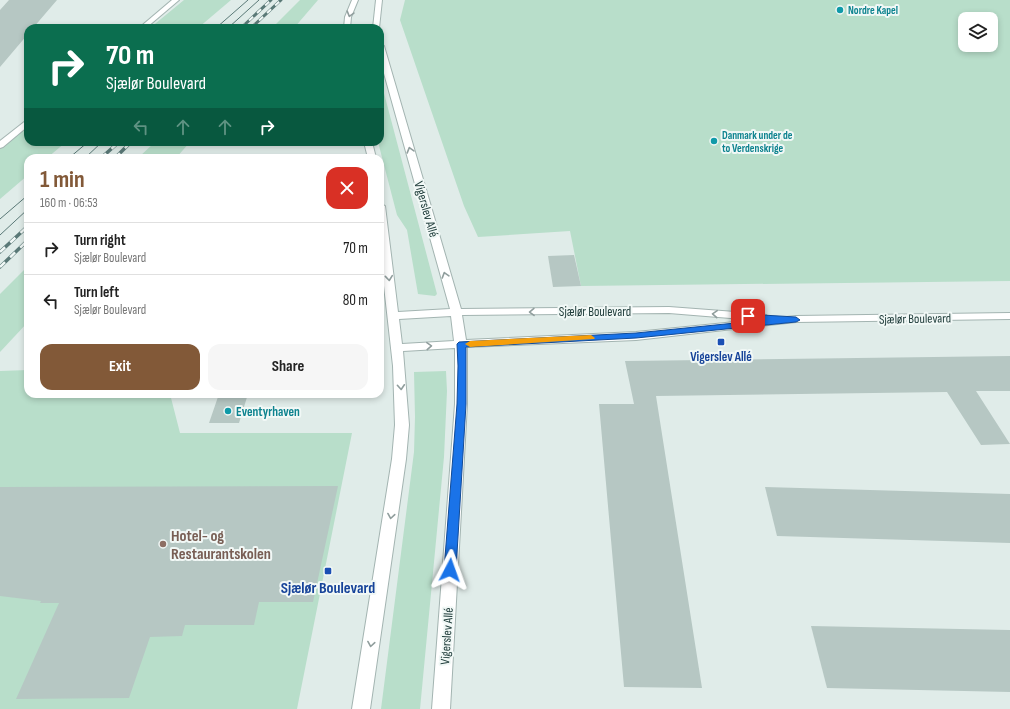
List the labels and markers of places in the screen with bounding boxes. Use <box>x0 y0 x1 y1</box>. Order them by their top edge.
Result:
place label: Nordre Kapel <box>848 4 898 17</box>
marker: Nordre Kapel <box>835 5 845 15</box>
place label: Danmark under de to Verdenskrige <box>722 129 793 155</box>
marker: Danmark under de to Verdenskrige <box>709 136 719 146</box>
pin <box>731 299 765 333</box>
marker: Vigerslev Allé <box>716 337 726 347</box>
place label: Vigerslev Allé <box>690 349 752 365</box>
place label: Eventyrhaven <box>236 404 300 420</box>
marker: Eventyrhaven <box>223 406 233 416</box>
place label: Hotel- og Restaurantskolen <box>171 527 271 564</box>
marker: Hotel- og Restaurantskolen <box>158 539 168 549</box>
marker: Sjælør Boulevard <box>323 566 333 576</box>
place label: Sjælør Boulevard <box>281 579 375 598</box>

